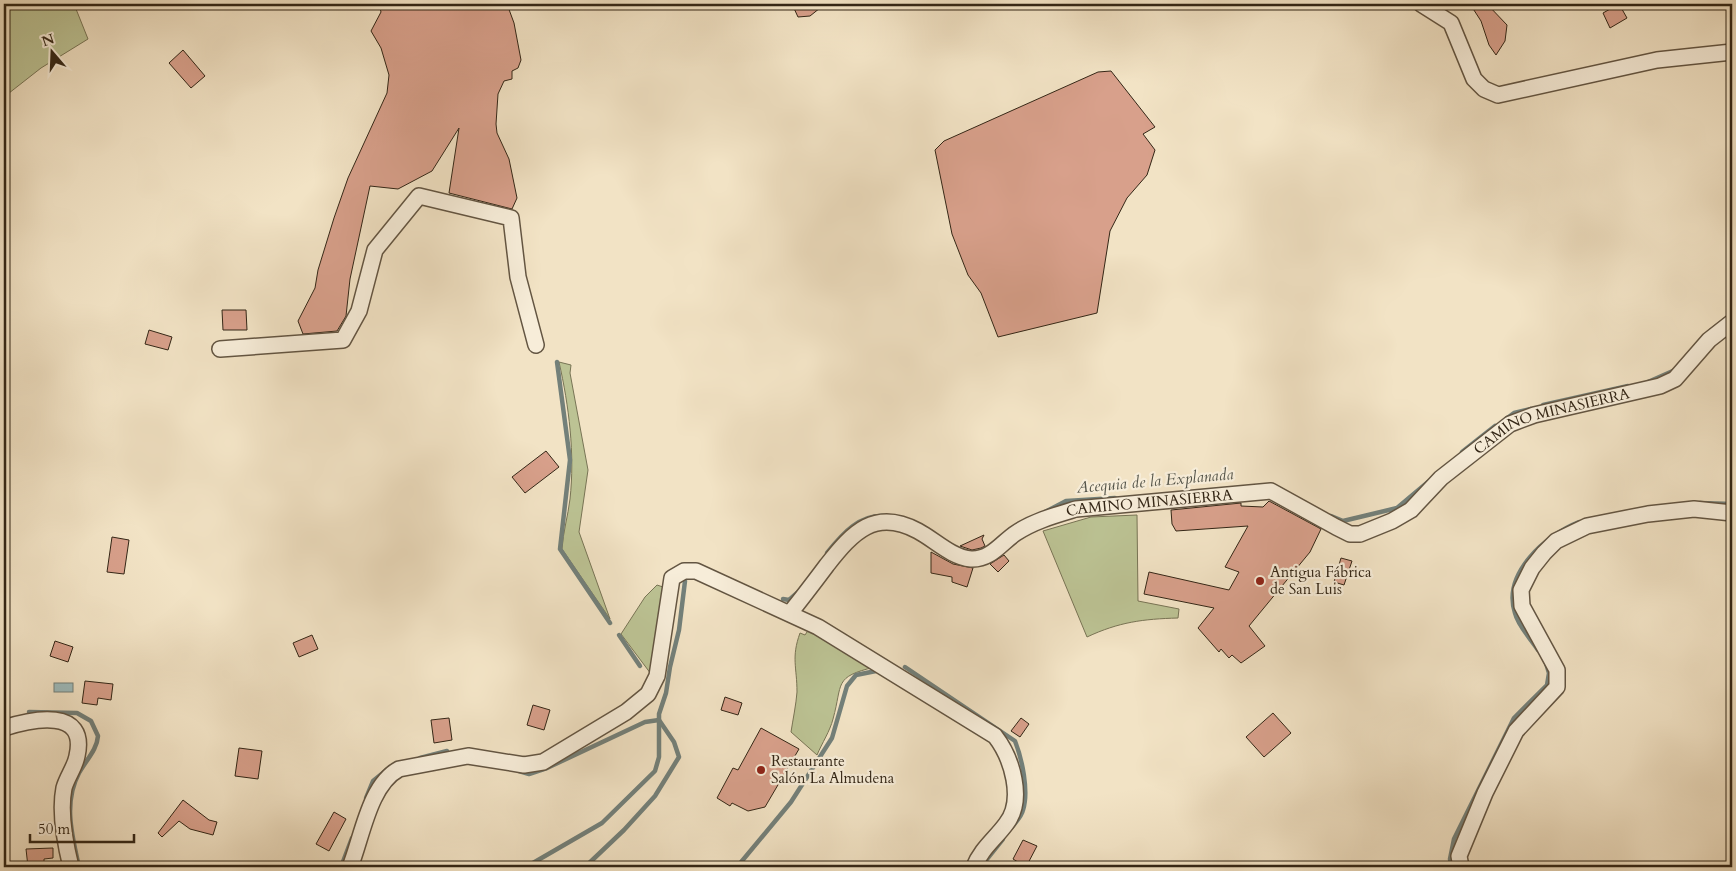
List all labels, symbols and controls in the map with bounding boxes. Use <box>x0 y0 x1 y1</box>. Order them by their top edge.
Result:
north arrow <box>28 28 78 78</box>
text: N <box>39 29 57 51</box>
street label: CAMINO MINASIERRA <box>1469 383 1632 459</box>
water label: Acequia de la Explanada <box>1075 463 1234 499</box>
street label: CAMINO MINASIERRA <box>1064 485 1234 521</box>
place label: Antigua Fábrica de San Luis <box>1270 562 1372 599</box>
marker: Antigua Fábrica de San Luis <box>1254 575 1266 587</box>
place label: Restaurante Salón La Almudena <box>771 751 895 788</box>
marker: Restaurante Salón La Almudena <box>755 764 767 776</box>
scale bar <box>30 811 134 843</box>
text: 50 m <box>38 819 70 839</box>

